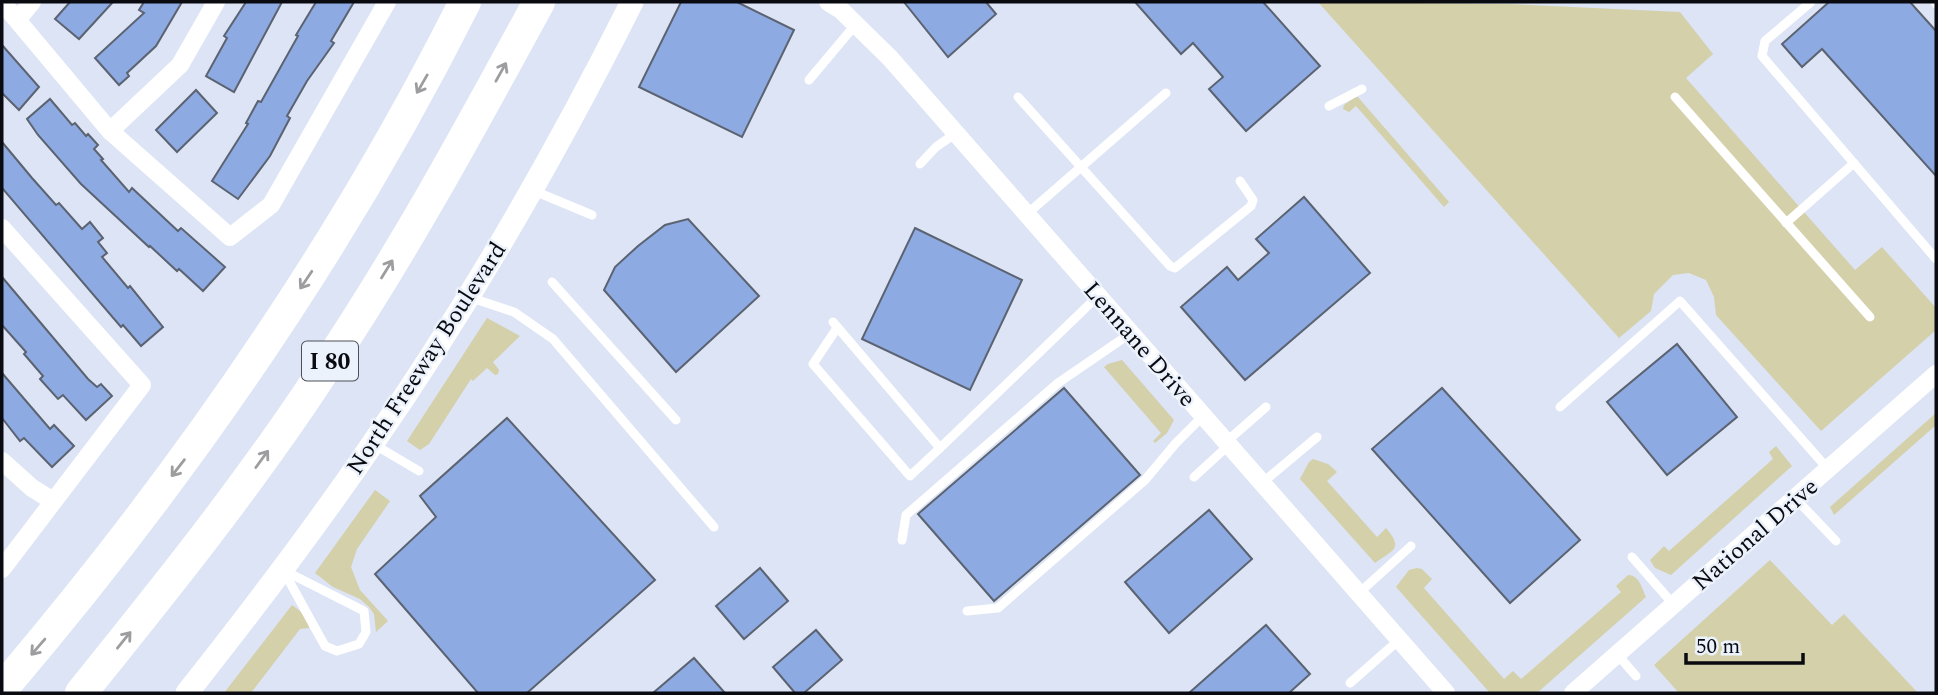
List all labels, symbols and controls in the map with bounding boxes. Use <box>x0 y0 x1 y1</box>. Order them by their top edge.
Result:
one-way arrow <box>494 63 508 83</box>
one-way arrow <box>415 74 429 94</box>
street label: North Freeway Boulevard <box>338 235 516 482</box>
one-way arrow <box>381 260 395 280</box>
one-way arrow <box>299 270 313 289</box>
street label: Lennane Drive <box>1074 274 1204 416</box>
road number: I 80 <box>302 342 358 380</box>
one-way arrow <box>254 450 269 469</box>
one-way arrow <box>170 458 185 476</box>
street label: National Drive <box>1685 470 1827 600</box>
scale bar <box>1686 622 1803 666</box>
text: 50 m <box>1696 631 1740 663</box>
one-way arrow <box>116 632 132 650</box>
one-way arrow <box>30 638 46 656</box>

